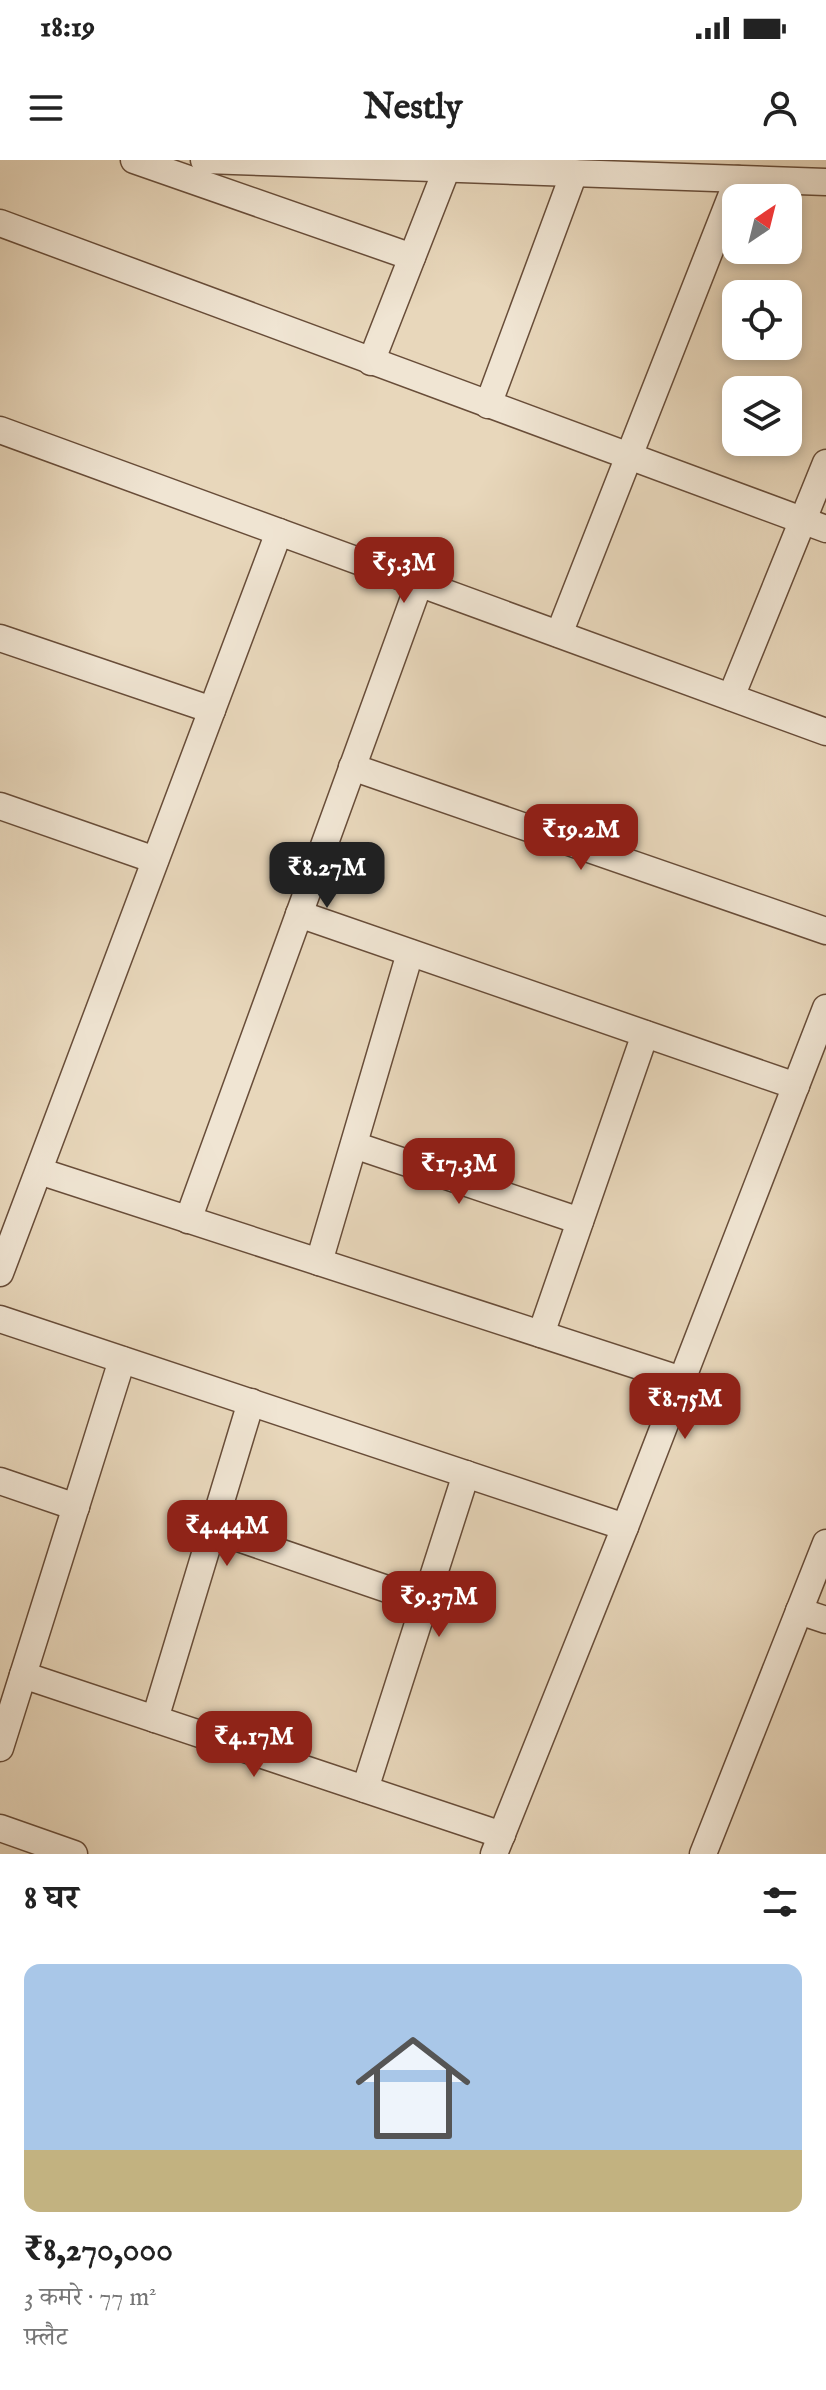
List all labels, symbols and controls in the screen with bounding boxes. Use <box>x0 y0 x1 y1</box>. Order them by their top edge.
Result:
text: 18:19 <box>40 9 95 47</box>
text: Nestly <box>364 85 462 131</box>
icon: menu <box>24 86 68 130</box>
icon: person <box>758 86 802 130</box>
north arrow <box>722 184 802 264</box>
map controls <box>722 184 802 456</box>
button: locate <box>722 280 802 360</box>
button: layers <box>722 376 802 456</box>
pin: ₹5.3M <box>348 537 460 605</box>
text: ₹5.3M <box>372 546 436 579</box>
pin: ₹19.2M <box>516 804 646 872</box>
text: ₹19.2M <box>542 813 620 846</box>
pin: ₹8.27M <box>262 842 392 910</box>
text: ₹8.27M <box>288 851 366 884</box>
pin: ₹17.3M <box>394 1138 524 1206</box>
text: ₹17.3M <box>421 1147 497 1180</box>
pin: ₹8.75M <box>620 1373 750 1441</box>
text: ₹8.75M <box>647 1382 723 1415</box>
pin: ₹4.44M <box>162 1500 292 1568</box>
text: ₹4.44M <box>185 1509 269 1542</box>
pin: ₹9.37M <box>374 1571 504 1639</box>
text: ₹9.37M <box>400 1580 478 1613</box>
pin: ₹4.17M <box>189 1711 319 1779</box>
text: ₹4.17M <box>214 1720 294 1753</box>
text: 8 घर <box>24 1877 79 1920</box>
icon: filters <box>758 1880 802 1924</box>
icon: home <box>341 2016 485 2160</box>
text: ₹8,270,000 <box>24 2229 173 2272</box>
text: 3 कमरे · 77 m² <box>24 2281 156 2314</box>
text: फ़्लैट <box>24 2321 67 2354</box>

